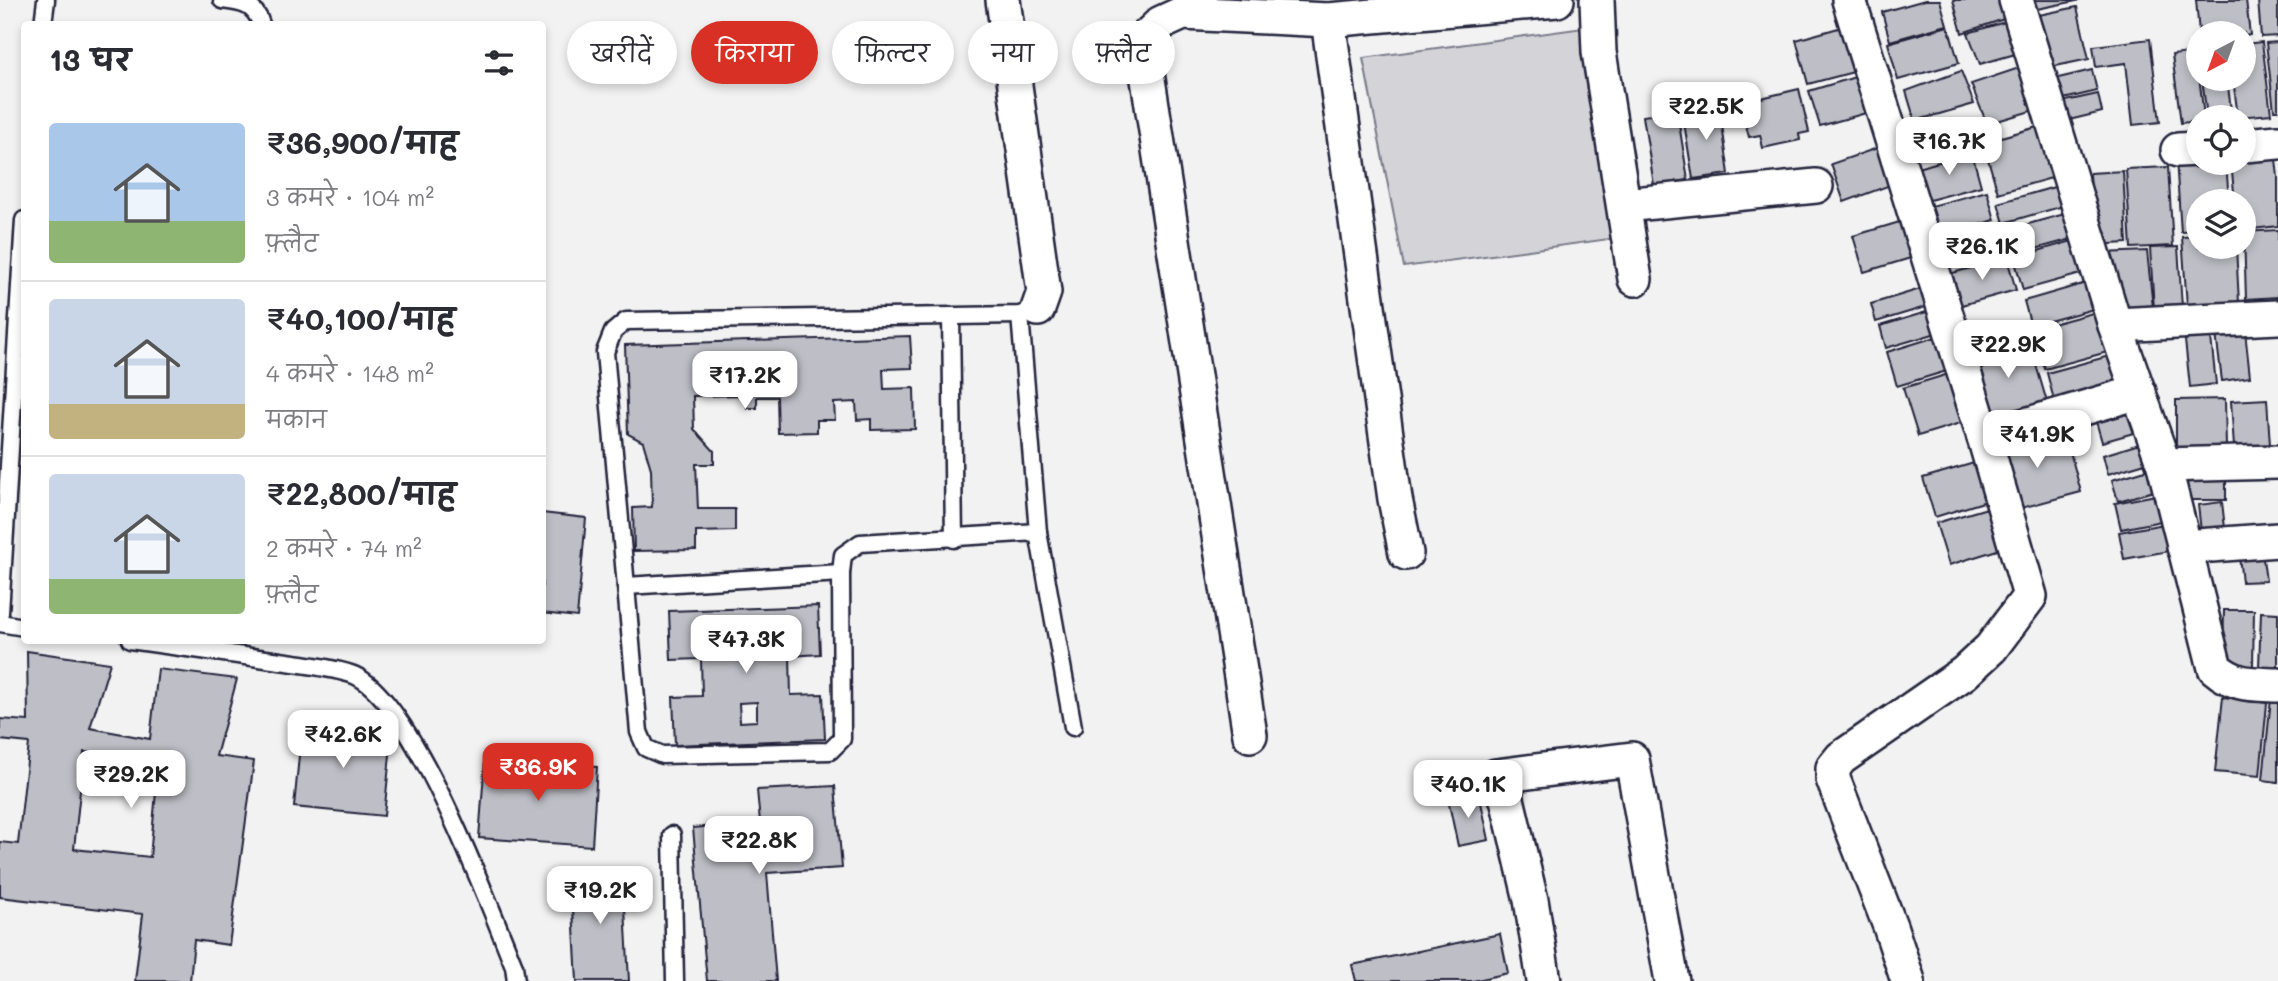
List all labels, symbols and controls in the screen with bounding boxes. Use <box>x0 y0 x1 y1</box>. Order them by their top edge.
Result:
chip: खरीदें <box>567 21 677 84</box>
chip: किराया <box>691 21 818 84</box>
chip: फ़िल्टर <box>832 21 954 84</box>
chip: नया <box>968 21 1058 84</box>
chip: फ़्लैट <box>1072 21 1175 84</box>
north arrow <box>2186 21 2256 91</box>
map controls <box>2186 21 2256 259</box>
text: 13 घर <box>49 39 131 79</box>
icon: filters <box>480 44 518 82</box>
pin: ₹22.5K <box>1649 82 1763 142</box>
text: ₹22.5K <box>1668 90 1744 120</box>
button: locate <box>2186 105 2256 175</box>
pin: ₹16.7K <box>1892 118 2006 177</box>
text: ₹36,900/माह <box>266 122 458 162</box>
text: ₹16.7K <box>1912 125 1986 155</box>
icon: home <box>105 151 189 235</box>
text: 3 कमरे · 104 m² <box>266 182 434 212</box>
button: layers <box>2186 189 2256 259</box>
pin: ₹26.1K <box>1925 222 2039 282</box>
text: फ़्लैट <box>266 228 318 258</box>
text: ₹26.1K <box>1945 230 2019 260</box>
text: ₹40,100/माह <box>266 298 456 338</box>
pin: ₹22.9K <box>1951 320 2065 380</box>
icon: home <box>105 327 189 411</box>
text: ₹22.9K <box>1970 328 2046 358</box>
pin: ₹17.2K <box>688 352 802 411</box>
text: 4 कमरे · 148 m² <box>266 358 434 388</box>
text: ₹17.2K <box>708 359 782 389</box>
text: मकान <box>266 404 327 434</box>
pin: ₹41.9K <box>1980 410 2094 470</box>
text: ₹41.9K <box>1999 418 2075 448</box>
text: ₹22,800/माह <box>266 473 456 513</box>
icon: home <box>105 502 189 586</box>
text: 2 कमरे · 74 m² <box>266 533 422 563</box>
text: फ़्लैट <box>266 579 318 609</box>
pin: ₹47.3K <box>689 616 803 675</box>
text: ₹47.3K <box>707 623 785 653</box>
pin: ₹42.6K <box>286 710 400 770</box>
text: ₹42.6K <box>304 718 382 748</box>
pin: ₹36.9K <box>481 744 595 803</box>
pin: ₹29.2K <box>74 750 188 810</box>
text: ₹36.9K <box>499 751 577 781</box>
text: ₹29.2K <box>93 758 169 788</box>
pin: ₹40.1K <box>1411 760 1525 820</box>
text: ₹40.1K <box>1429 768 1507 798</box>
pin: ₹22.8K <box>702 816 816 876</box>
text: ₹22.8K <box>720 824 798 854</box>
pin: ₹19.2K <box>543 866 657 926</box>
text: ₹19.2K <box>563 874 637 904</box>

